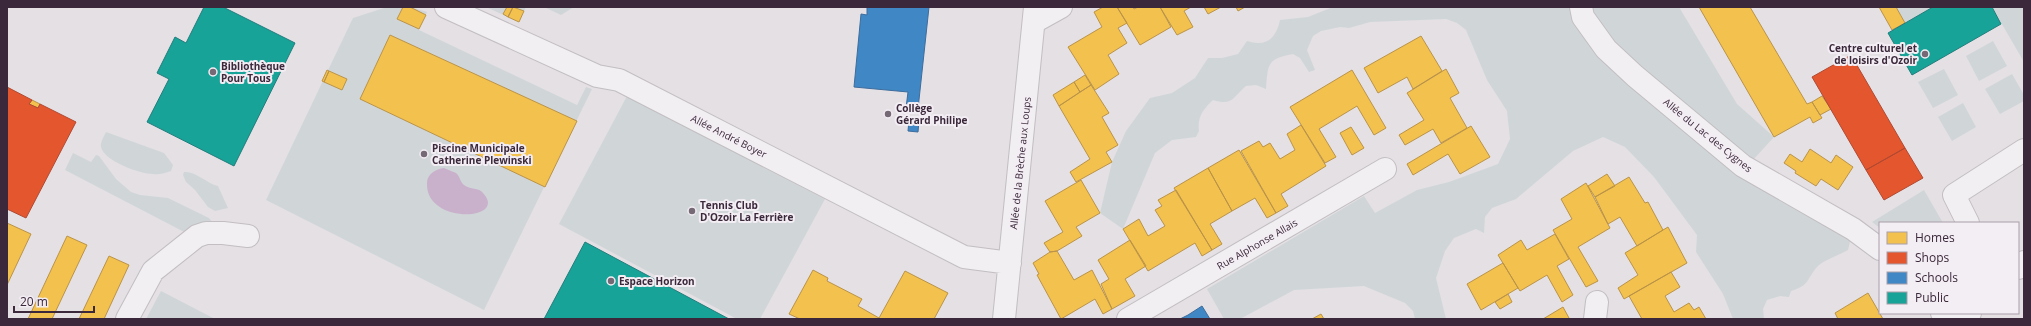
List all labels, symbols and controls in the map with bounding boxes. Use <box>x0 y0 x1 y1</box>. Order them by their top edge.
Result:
place label: Centre culturel et de loisirs d'Ozoir <box>1829 41 1918 67</box>
marker: Centre culturel et de loisirs d'Ozoir <box>1920 49 1930 59</box>
place label: Bibliothèque Pour Tous <box>221 59 285 85</box>
marker: Bibliothèque Pour Tous <box>208 67 218 77</box>
street label: Allée du Lac des Cygnes <box>1661 95 1756 175</box>
street label: Allée de la Brèche aux Loups <box>1006 96 1034 230</box>
place label: Collège Gérard Philipe <box>896 101 968 127</box>
marker: Collège Gérard Philipe <box>883 109 893 119</box>
street label: Allée André Boyer <box>689 111 769 161</box>
place label: Piscine Municipale Catherine Plewinski <box>432 141 532 167</box>
marker: Piscine Municipale Catherine Plewinski <box>419 149 429 159</box>
place label: Tennis Club D'Ozoir La Ferrière <box>700 198 794 224</box>
marker: Tennis Club D'Ozoir La Ferrière <box>687 206 697 216</box>
street label: Rue Alphonse Allais <box>1214 215 1300 273</box>
legend <box>1879 222 2019 314</box>
text: Homes <box>1915 229 1955 246</box>
text: Shops <box>1915 249 1950 266</box>
text: Schools <box>1915 269 1958 286</box>
place label: Espace Horizon <box>619 274 695 288</box>
marker: Espace Horizon <box>606 276 616 286</box>
scale bar <box>14 288 94 314</box>
text: Public <box>1915 289 1949 306</box>
text: 20 m <box>20 293 48 310</box>

